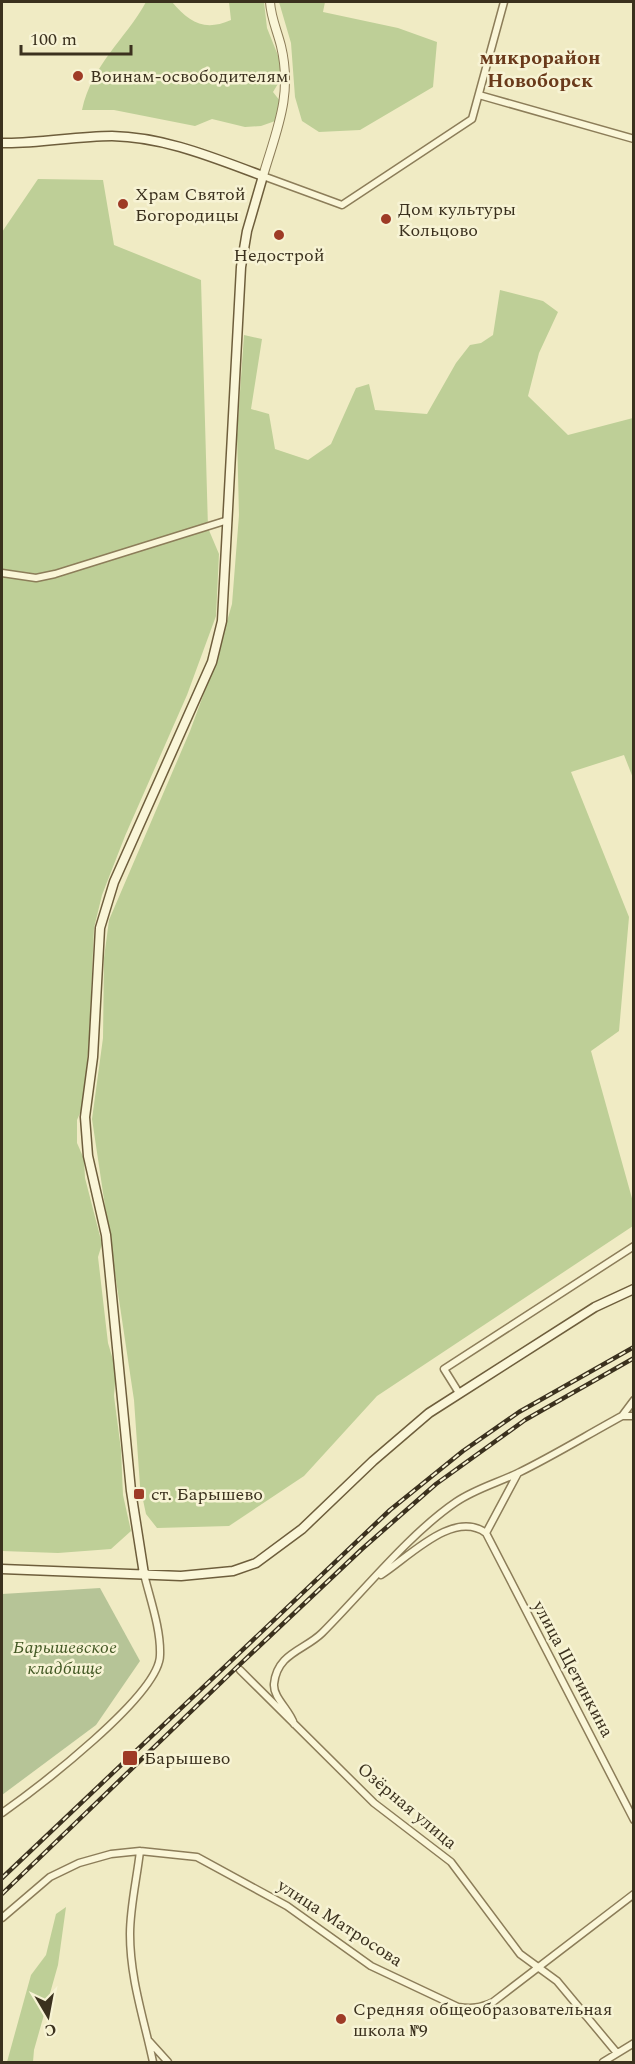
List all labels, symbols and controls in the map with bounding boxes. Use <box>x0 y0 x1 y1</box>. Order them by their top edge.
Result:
scale bar <box>21 18 130 56</box>
text: 100 m <box>30 26 77 53</box>
district label: микрорайон Новоборск <box>479 43 601 96</box>
place label: Воинам-освободителям <box>90 63 289 90</box>
marker: Воинам-освободителям <box>71 69 85 83</box>
place label: Храм Святой Богородицы <box>135 181 246 229</box>
place label: Дом культуры Кольцово <box>398 196 516 244</box>
marker: Храм Святой Богородицы <box>116 197 130 211</box>
marker: Дом культуры Кольцово <box>379 212 393 226</box>
marker: Недострой <box>272 228 286 242</box>
place label: Недострой <box>233 242 325 269</box>
place label: ст. Барышево <box>151 1481 263 1508</box>
marker: ст. Барышево <box>132 1487 146 1501</box>
street label: улица Щетинкина <box>525 1595 621 1742</box>
park label: Барышевское кладбище <box>13 1634 117 1682</box>
place label: Барышево <box>144 1745 230 1772</box>
marker: Барышево <box>121 1749 139 1767</box>
street label: Озёрная улица <box>351 1756 463 1856</box>
street label: улица Матросова <box>271 1872 408 1974</box>
north arrow <box>18 1986 78 2046</box>
place label: Средняя общеобразовательная школа №9 <box>353 1996 612 2044</box>
marker: Средняя общеобразовательная школа №9 <box>334 2012 348 2026</box>
text: С <box>43 2017 58 2043</box>

